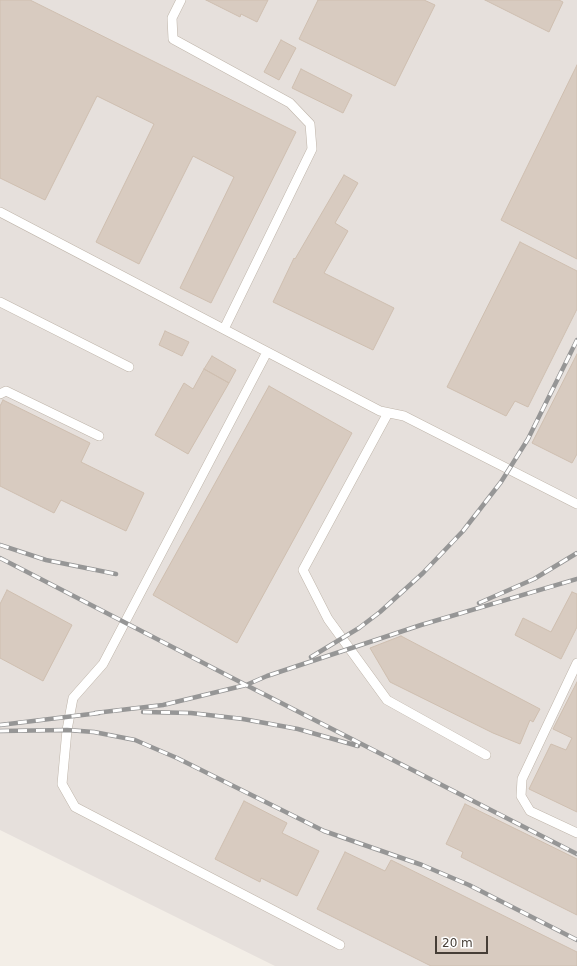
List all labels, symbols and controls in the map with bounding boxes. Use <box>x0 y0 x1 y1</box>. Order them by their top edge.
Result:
scale bar <box>437 928 490 954</box>
text: 20 m <box>442 936 473 950</box>

